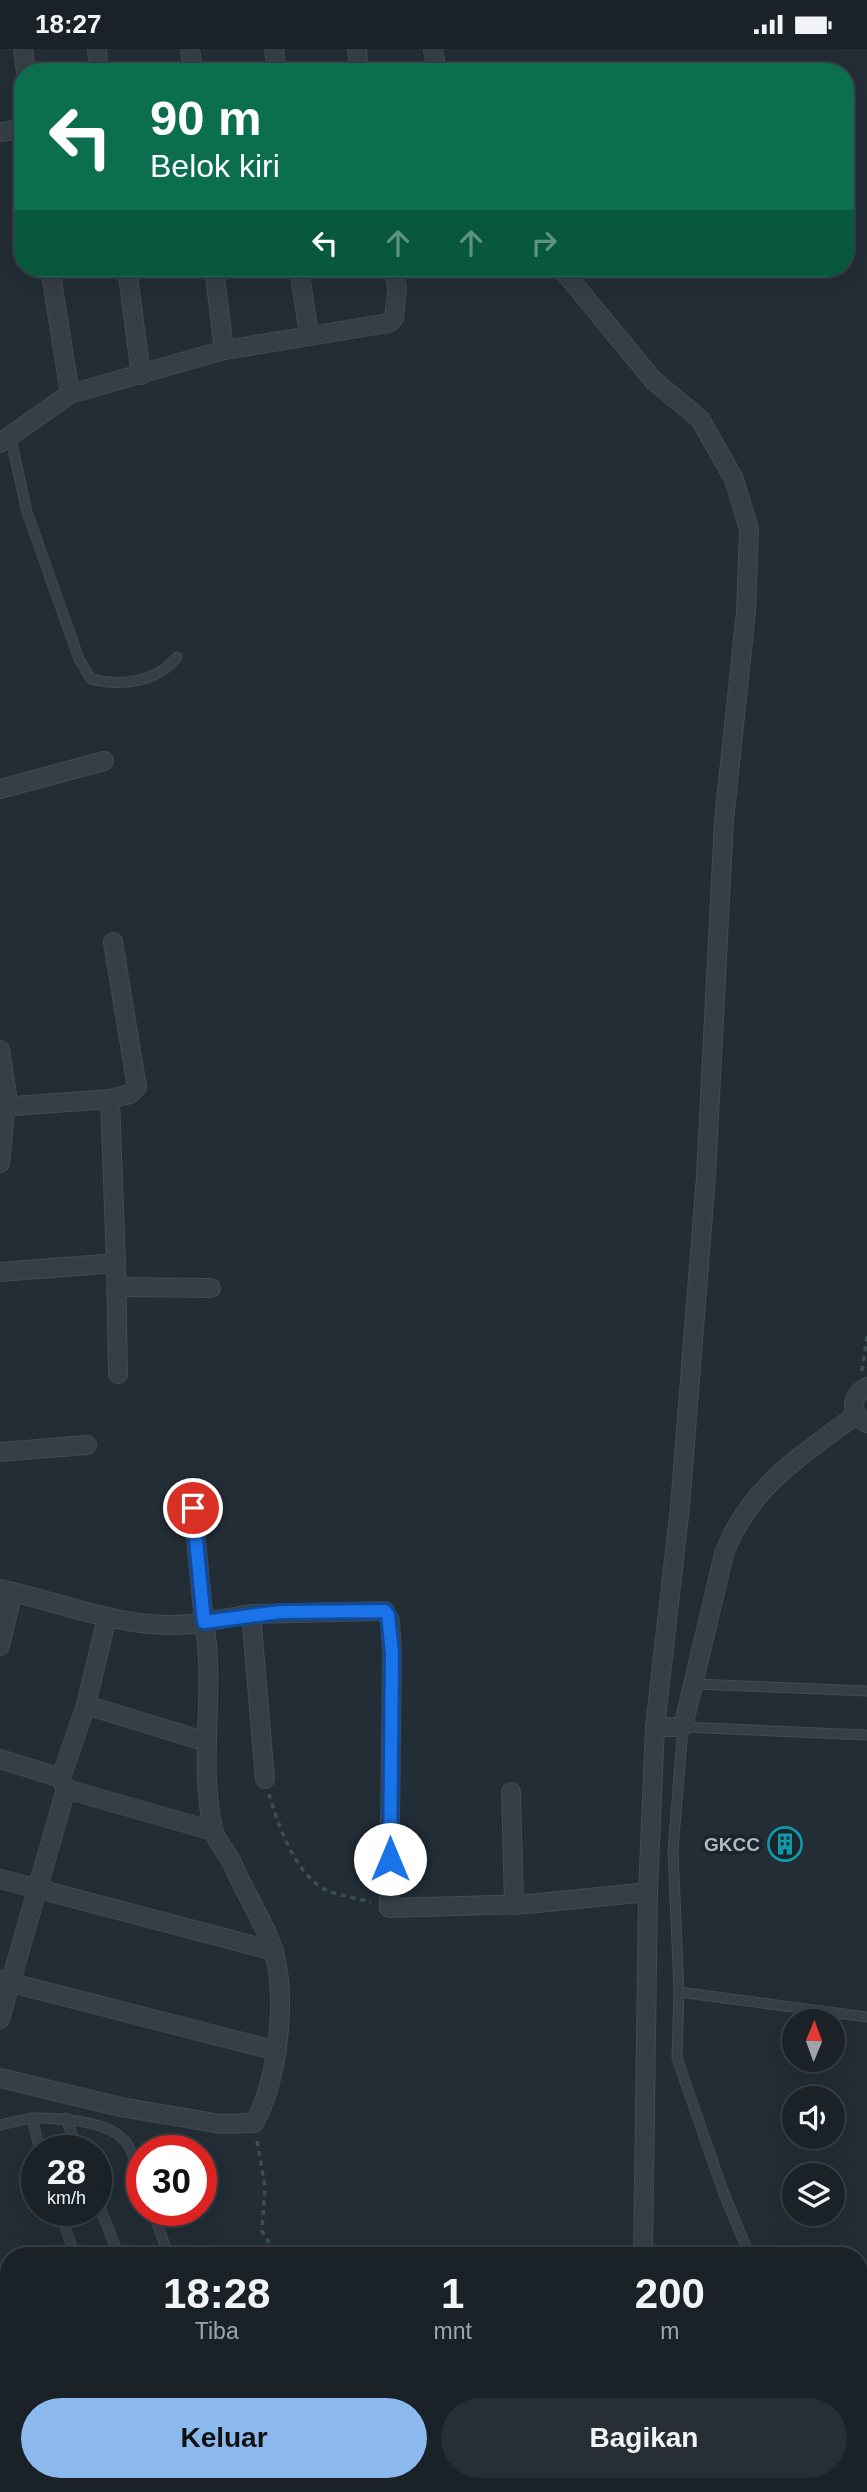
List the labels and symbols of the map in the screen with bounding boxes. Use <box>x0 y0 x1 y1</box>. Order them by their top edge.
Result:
pin <box>163 1478 223 1538</box>
position arrow <box>353 1822 427 1896</box>
building icon: GKCC <box>766 1825 804 1863</box>
place label: GKCC <box>704 1834 760 1855</box>
north arrow <box>782 2009 845 2072</box>
speed limit sign: 30 <box>126 2135 217 2226</box>

